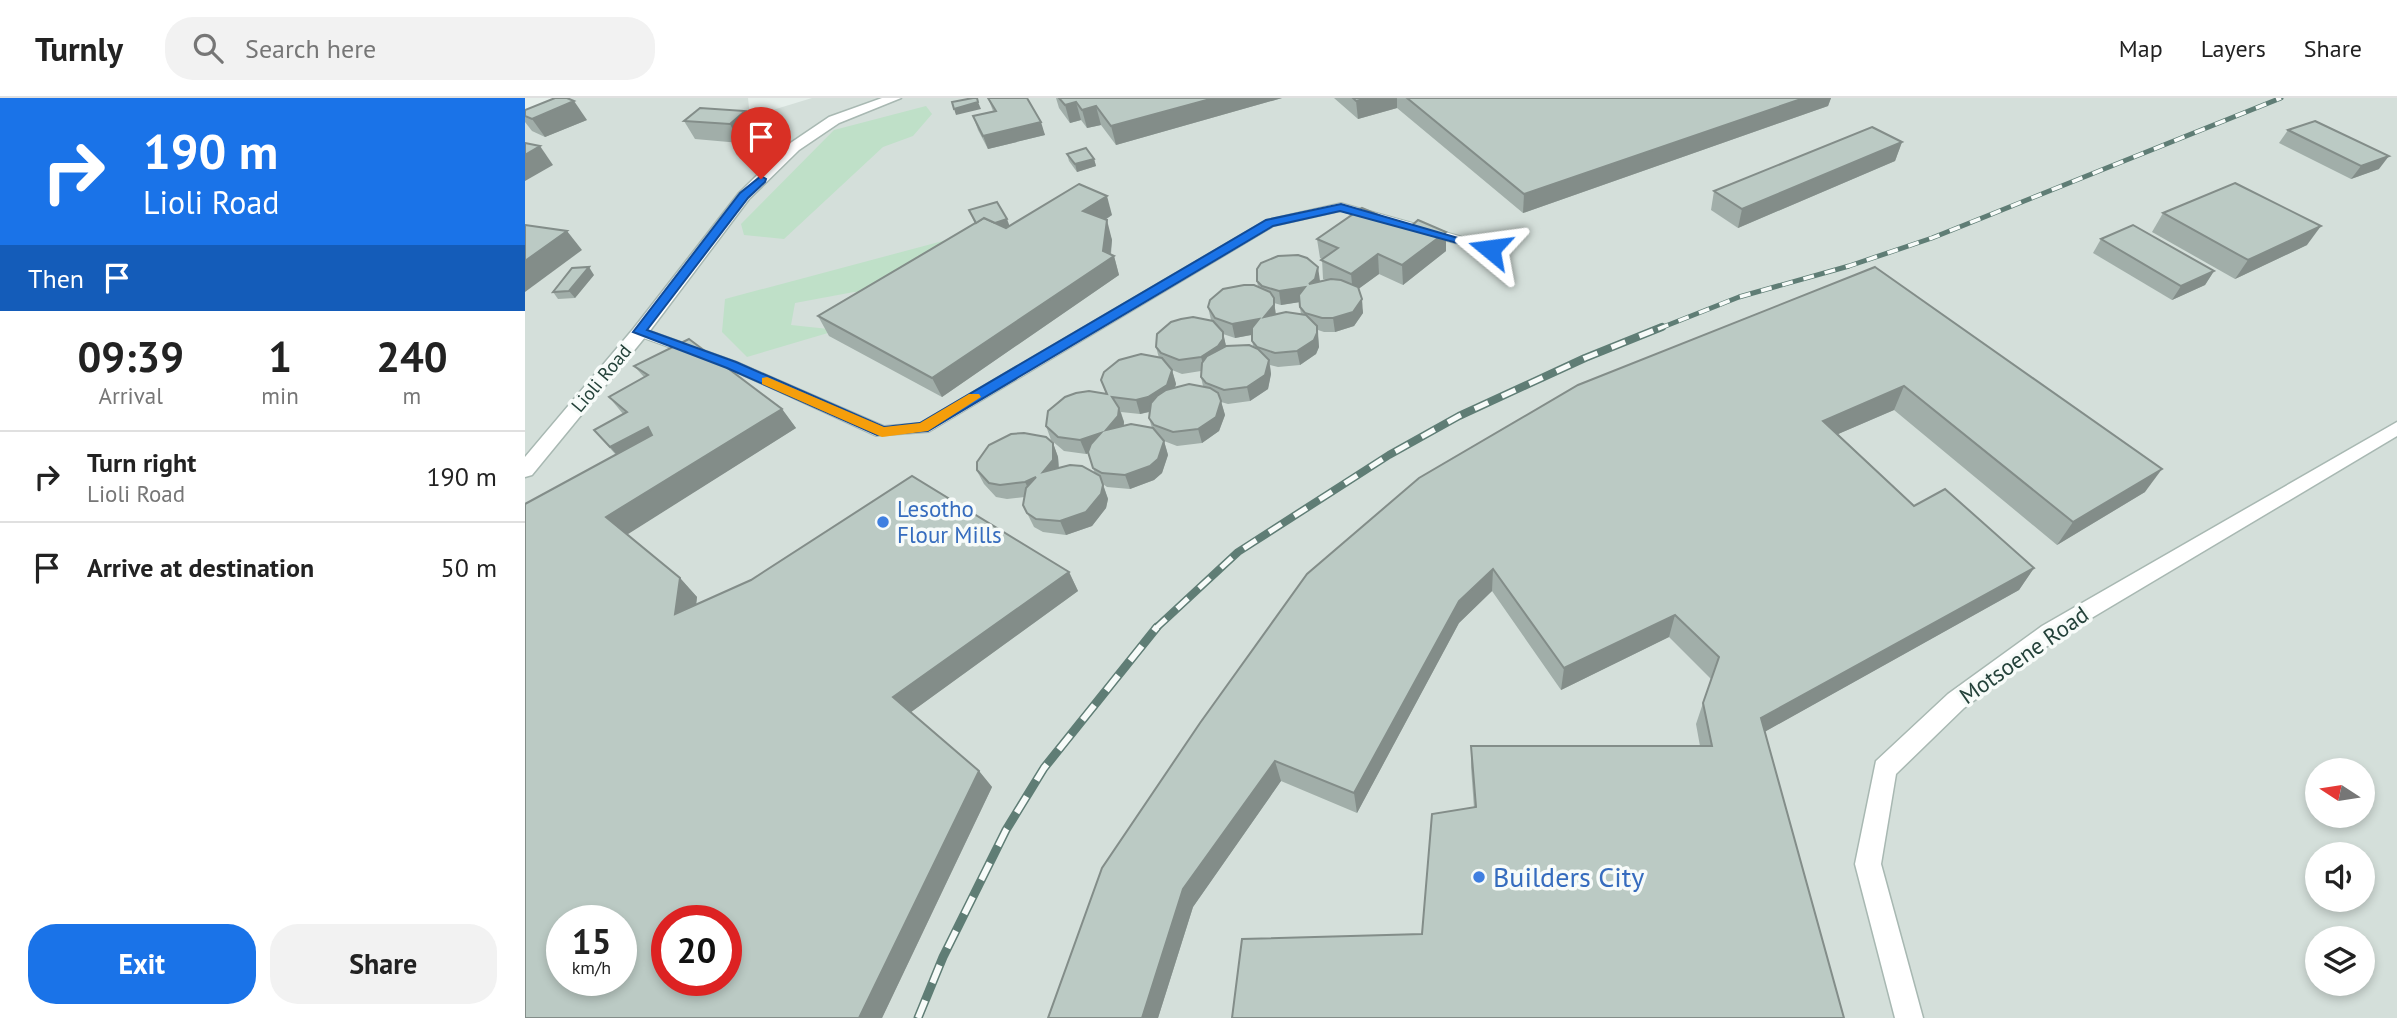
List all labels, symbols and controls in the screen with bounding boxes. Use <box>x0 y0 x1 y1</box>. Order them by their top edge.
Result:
search box <box>165 17 655 80</box>
text: Turnly <box>35 27 123 70</box>
icon: search <box>189 29 227 67</box>
text: Search here <box>245 32 376 65</box>
text: Map <box>2119 33 2163 64</box>
text: Layers <box>2201 33 2266 64</box>
text: Share <box>2304 33 2362 64</box>
pin <box>731 107 791 179</box>
icon: arrive <box>742 118 780 156</box>
text: 190 m <box>143 119 278 183</box>
icon: right <box>28 126 119 217</box>
text: Lioli Road <box>143 181 279 223</box>
position arrow <box>1453 212 1527 286</box>
icon: arrive <box>98 259 136 297</box>
text: Then <box>28 262 84 295</box>
text: 09:39 <box>77 329 184 384</box>
text: 1 <box>268 329 292 384</box>
text: 240 <box>376 329 448 384</box>
street label: Lioli Road <box>566 339 636 417</box>
text: Arrival <box>98 381 163 410</box>
text: min <box>261 381 299 410</box>
text: m <box>403 381 421 410</box>
text: Turn right <box>87 446 196 479</box>
icon: right <box>28 458 66 496</box>
text: 190 m <box>426 460 497 493</box>
text: Lioli Road <box>87 479 185 508</box>
place label: Lesotho Flour Mills <box>897 494 1002 549</box>
marker: Lesotho Flour Mills <box>875 514 891 530</box>
icon: arrive <box>28 549 66 587</box>
text: Arrive at destination <box>87 551 314 584</box>
text: 50 m <box>441 551 497 584</box>
street label: Motsoene Road <box>1953 599 2094 710</box>
north arrow <box>2305 758 2375 828</box>
map controls <box>2305 758 2375 996</box>
button: sound <box>2305 842 2375 912</box>
place label: Builders City <box>1493 858 1644 895</box>
marker: Builders City <box>1471 869 1487 885</box>
speed limit sign: 20 <box>651 905 742 996</box>
text: 15 <box>572 918 611 964</box>
button: Exit <box>28 924 256 1004</box>
button: Share <box>270 924 497 1004</box>
button: layers <box>2305 926 2375 996</box>
text: km/h <box>572 956 611 979</box>

